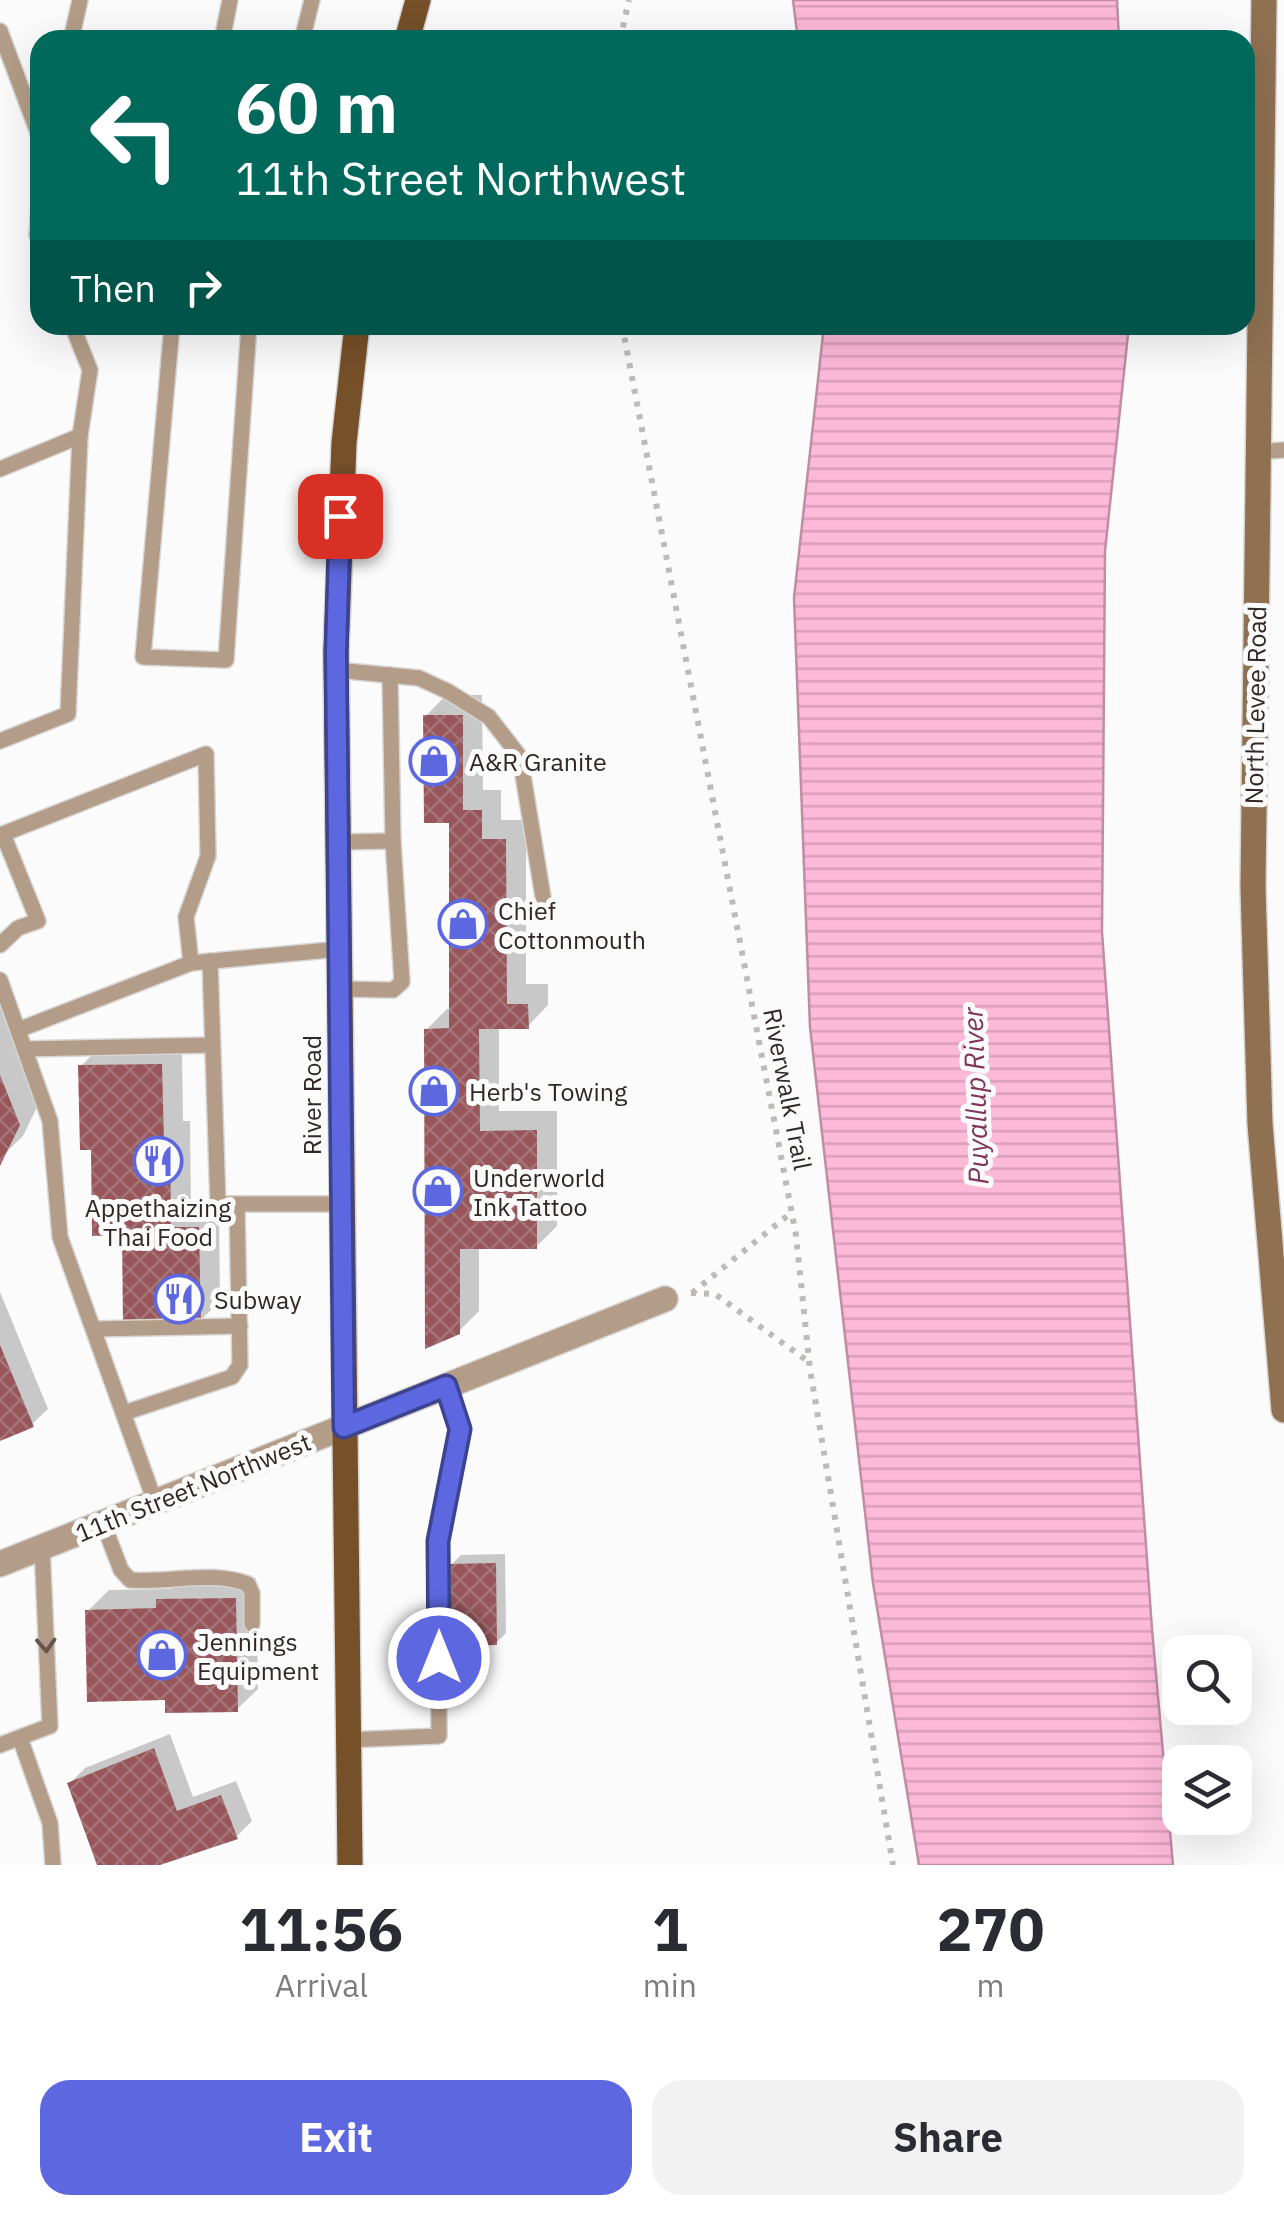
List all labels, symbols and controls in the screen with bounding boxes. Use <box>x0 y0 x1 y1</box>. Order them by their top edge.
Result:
text: 60 m <box>235 61 398 152</box>
icon: left <box>70 70 200 200</box>
text: 11th Street Northwest <box>235 149 686 207</box>
icon: right <box>176 260 231 315</box>
text: Then <box>70 263 156 312</box>
pin <box>298 474 383 559</box>
icon: arrive <box>313 489 368 544</box>
street label: North Levee Road <box>1237 605 1273 805</box>
shop icon: A&R Granite <box>408 735 460 787</box>
place label: A&R Granite <box>469 745 607 778</box>
place label: Chief Cottonmouth <box>498 894 646 956</box>
shop icon: Chief Cottonmouth <box>437 898 489 950</box>
street label: Riverwalk Trail <box>756 1005 820 1173</box>
water label: Puyallup River <box>953 1006 997 1185</box>
street label: River Road <box>295 1035 328 1155</box>
shop icon: Herb's Towing <box>408 1065 460 1117</box>
place label: Herb's Towing <box>469 1075 627 1108</box>
restaurant icon: Appethaizing Thai Food <box>132 1135 184 1187</box>
place label: Underworld Ink Tattoo <box>473 1161 605 1223</box>
shop icon: Underworld Ink Tattoo <box>412 1165 464 1217</box>
place label: Appethaizing Thai Food <box>85 1191 231 1253</box>
restaurant icon: Subway <box>153 1273 205 1325</box>
place label: Subway <box>214 1283 302 1316</box>
street label: 11th Street Northwest <box>71 1425 315 1549</box>
position arrow <box>387 1606 491 1710</box>
place label: Jennings Equipment <box>197 1625 319 1687</box>
shop icon: Jennings Equipment <box>136 1629 188 1681</box>
map controls <box>1162 1635 1252 1835</box>
button: search <box>1162 1635 1252 1725</box>
one-way arrow <box>35 1637 56 1653</box>
button: layers <box>1162 1745 1252 1835</box>
text: 11:56 <box>240 1889 403 1968</box>
text: 1 <box>652 1889 688 1968</box>
text: 270 <box>936 1889 1044 1968</box>
text: Arrival <box>275 1964 368 2006</box>
text: min <box>643 1964 697 2006</box>
text: m <box>977 1964 1004 2006</box>
button: Exit <box>40 2080 632 2195</box>
button: Share <box>652 2080 1244 2195</box>

